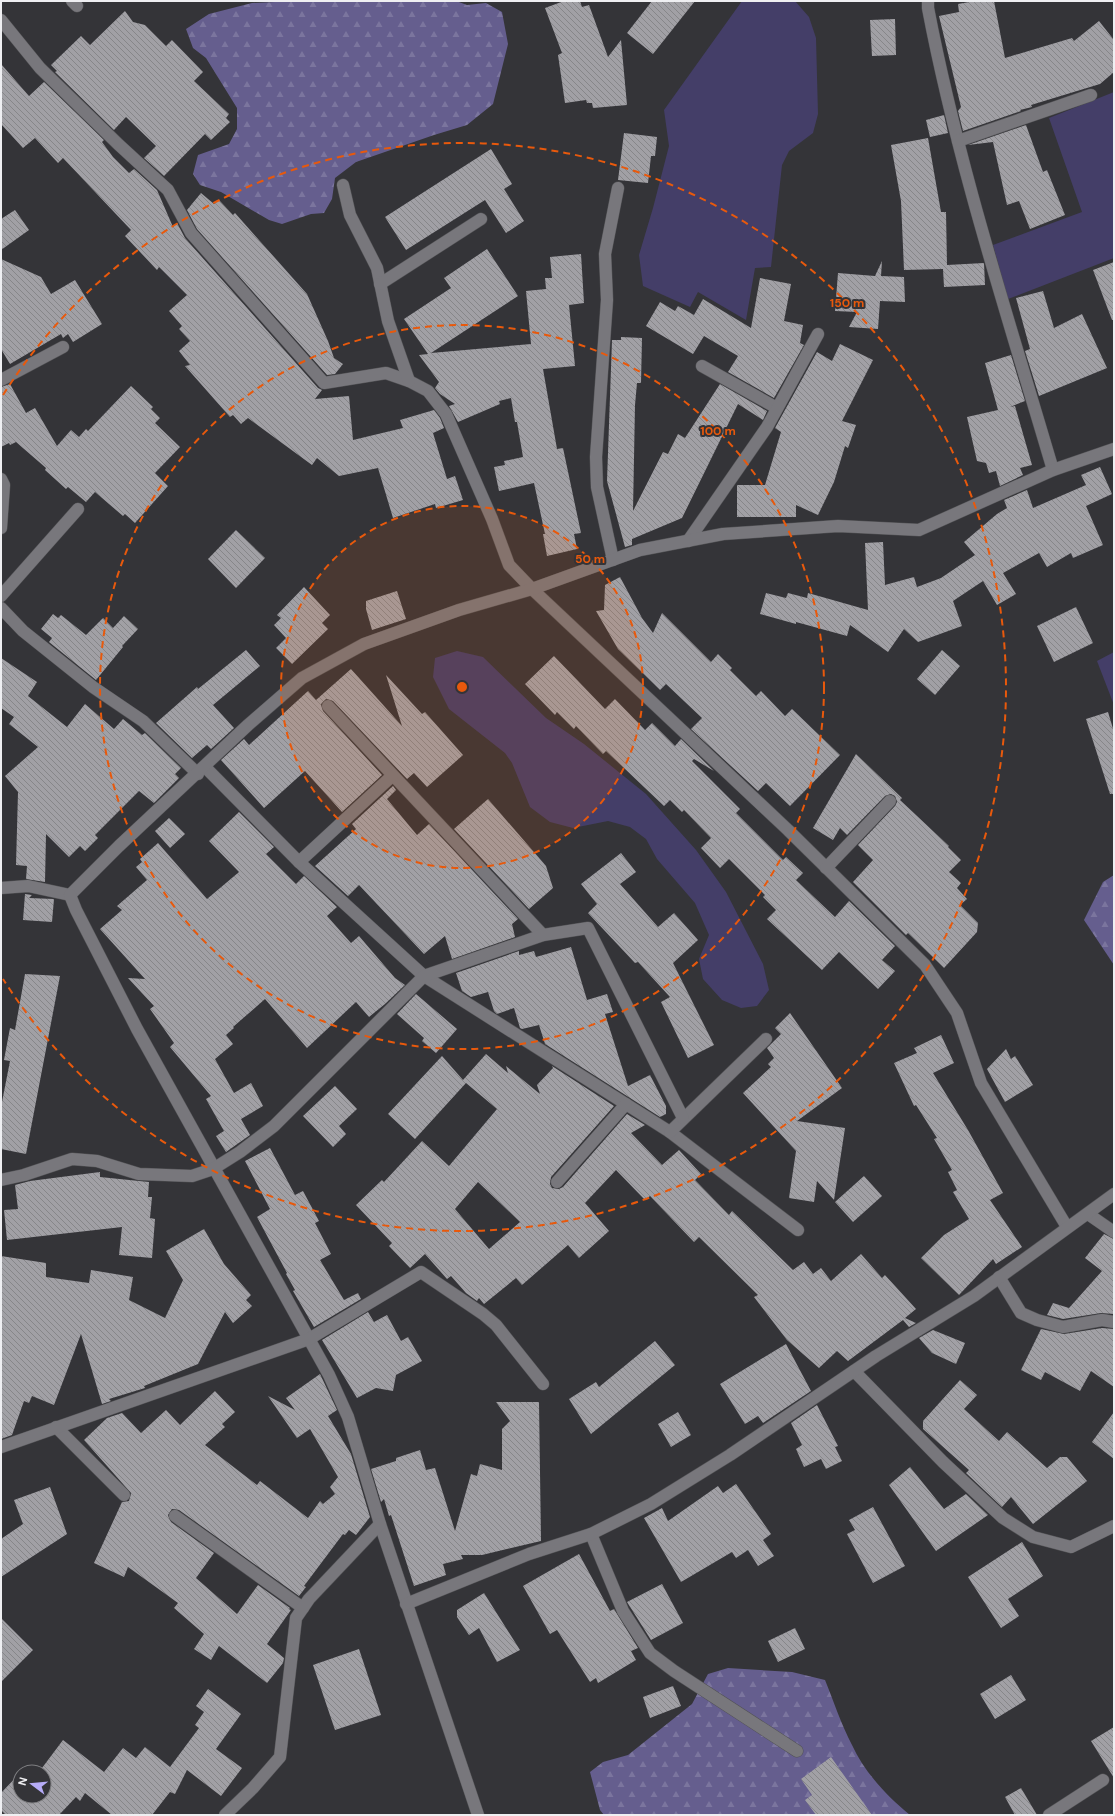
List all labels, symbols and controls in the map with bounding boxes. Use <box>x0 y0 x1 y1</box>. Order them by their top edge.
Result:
text: 150 m <box>830 295 864 311</box>
text: 100 m <box>700 423 736 439</box>
text: 50 m <box>575 551 605 567</box>
centre of rings <box>455 680 469 694</box>
north arrow <box>12 1764 52 1804</box>
text: N <box>15 1775 30 1787</box>

